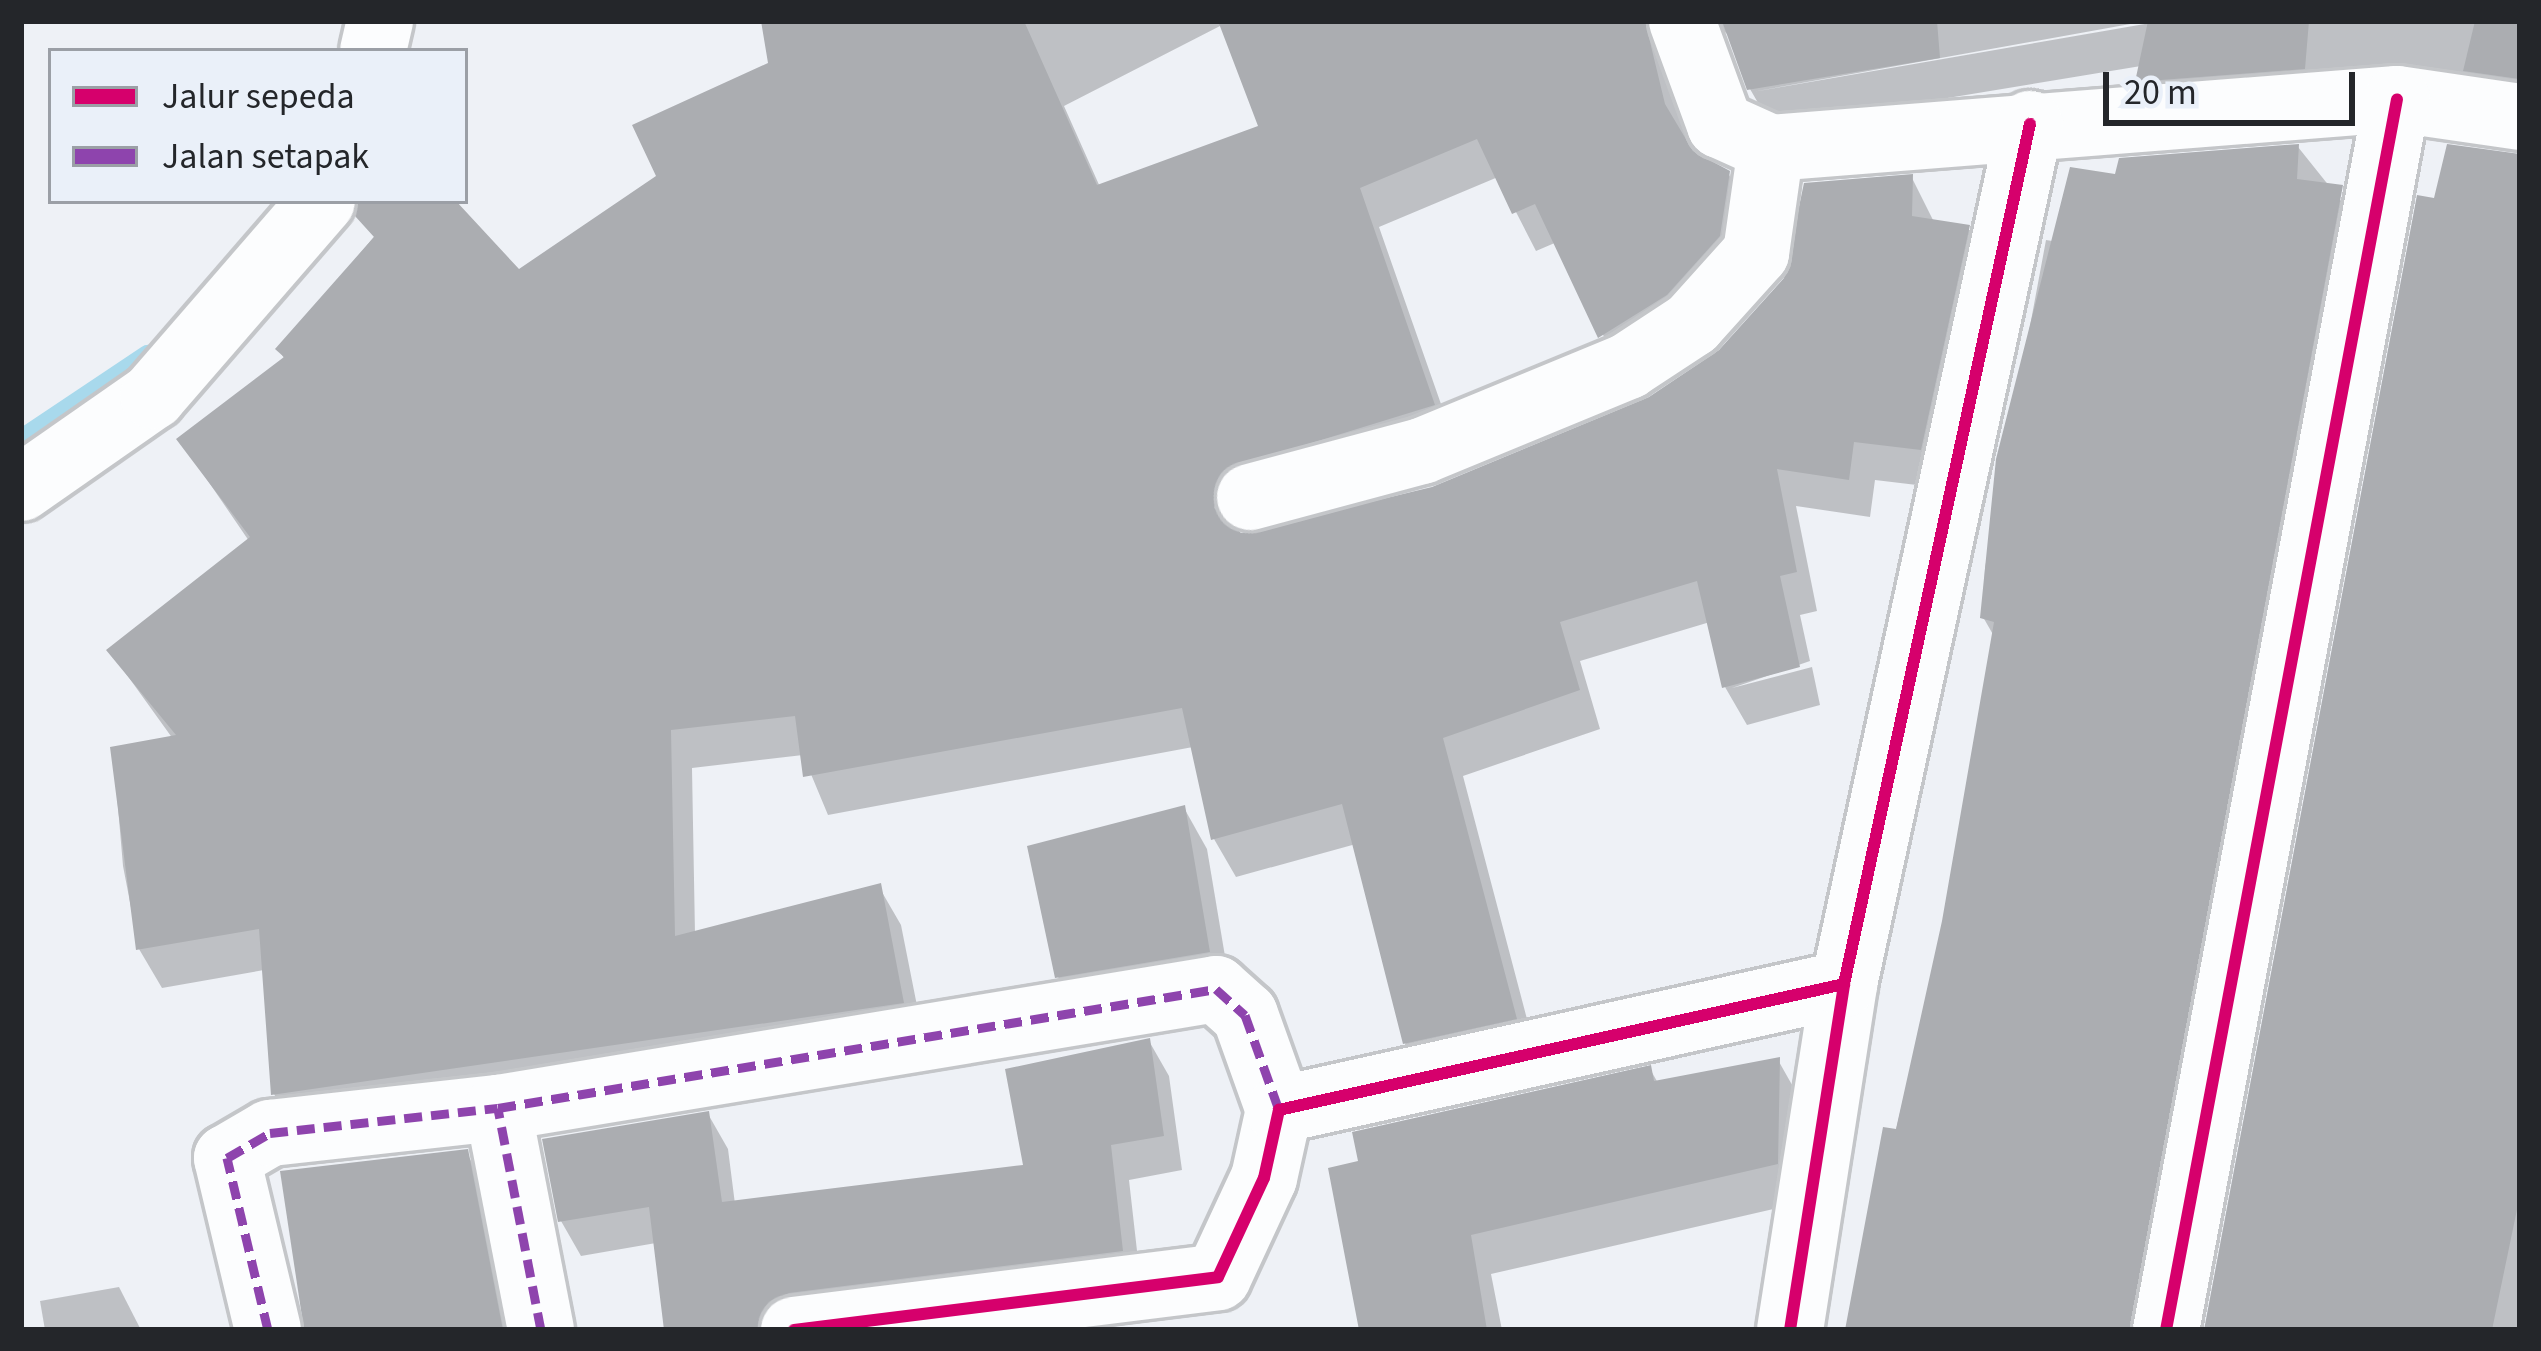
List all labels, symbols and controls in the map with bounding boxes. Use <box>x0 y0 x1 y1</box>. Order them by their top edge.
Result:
legend <box>48 48 468 204</box>
scale bar <box>2109 48 2361 122</box>
text: 20 m <box>2124 67 2197 118</box>
text: Jalur sepeda <box>162 71 355 122</box>
text: Jalan setapak <box>162 131 369 182</box>

